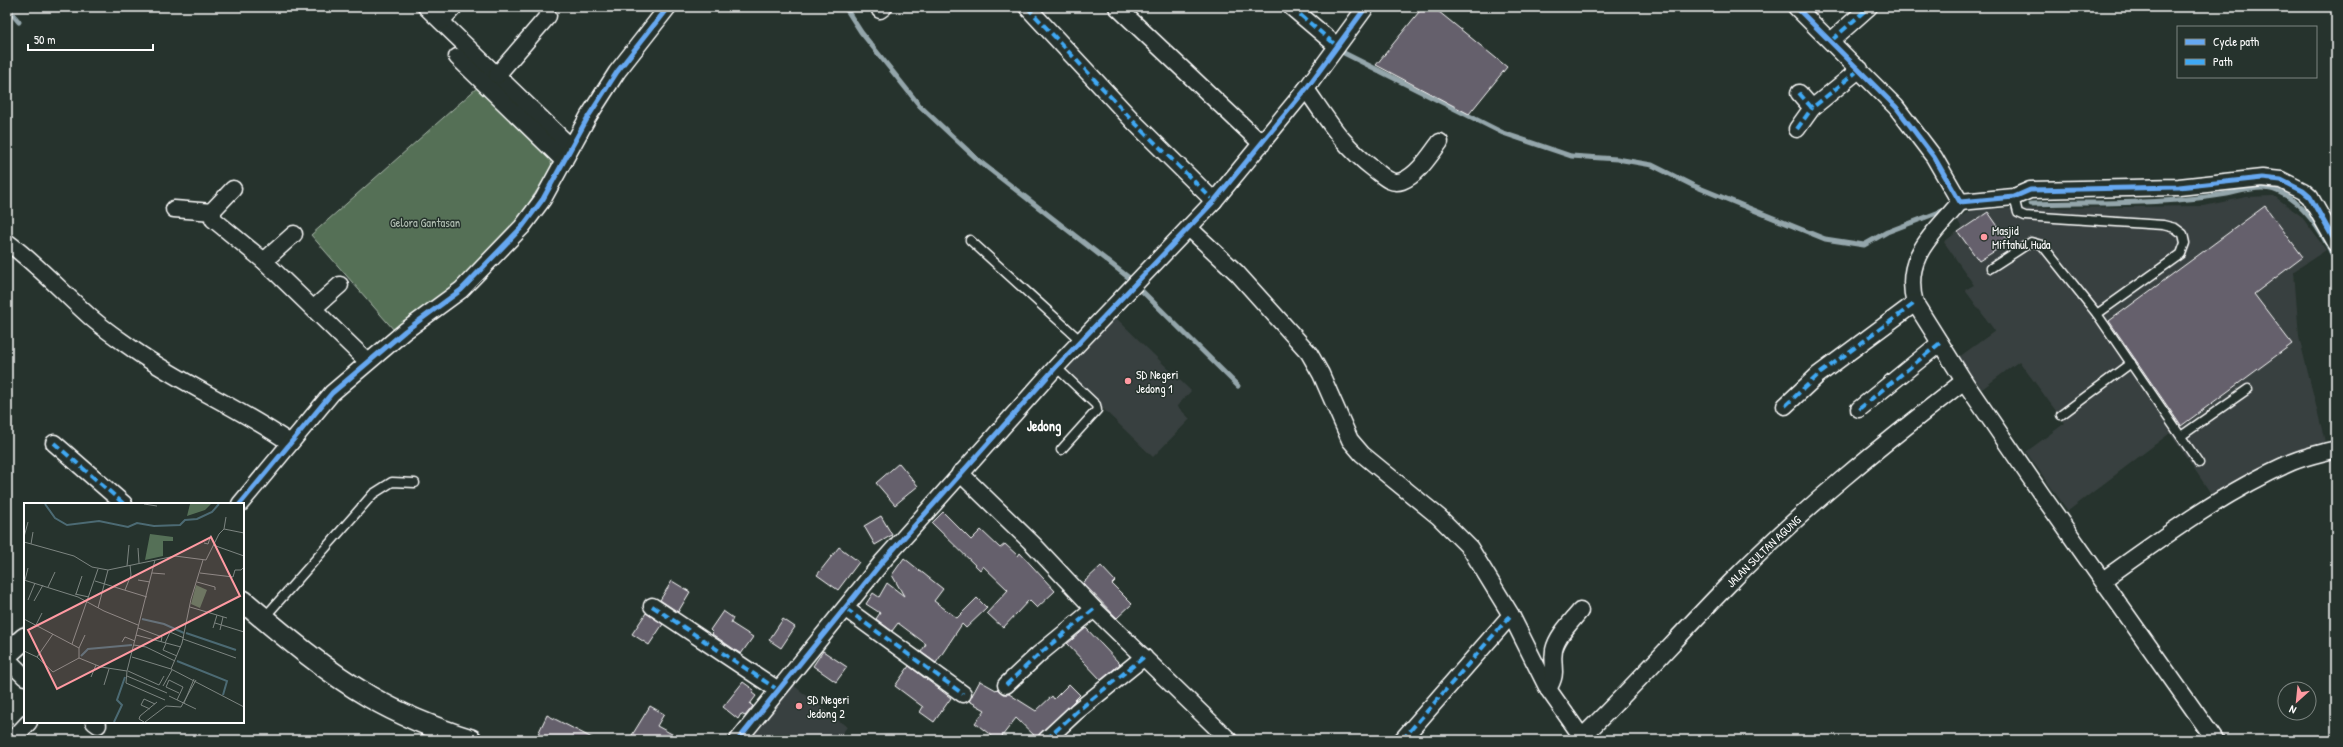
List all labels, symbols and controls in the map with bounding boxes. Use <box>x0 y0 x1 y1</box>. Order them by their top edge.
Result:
scale bar <box>28 26 153 52</box>
legend <box>2177 26 2317 78</box>
text: 50 m <box>34 31 55 48</box>
text: Cycle path <box>2213 33 2259 50</box>
text: Path <box>2213 53 2233 70</box>
park label: Gelora Gantasan <box>390 214 460 231</box>
place label: Masjid Miftahul Huda <box>1992 222 2051 253</box>
marker: Masjid Miftahul Huda <box>1979 232 1989 242</box>
place label: SD Negeri Jedong 1 <box>1136 366 1179 397</box>
marker: SD Negeri Jedong 1 <box>1123 376 1133 386</box>
district label: Jedong <box>1027 416 1061 437</box>
inset map <box>24 503 244 723</box>
street label: JALAN SULTAN AGUNG <box>1722 511 1804 591</box>
north arrow <box>2277 681 2317 721</box>
place label: SD Negeri Jedong 2 <box>807 691 850 722</box>
marker: SD Negeri Jedong 2 <box>794 701 804 711</box>
text: N <box>2287 702 2298 717</box>

